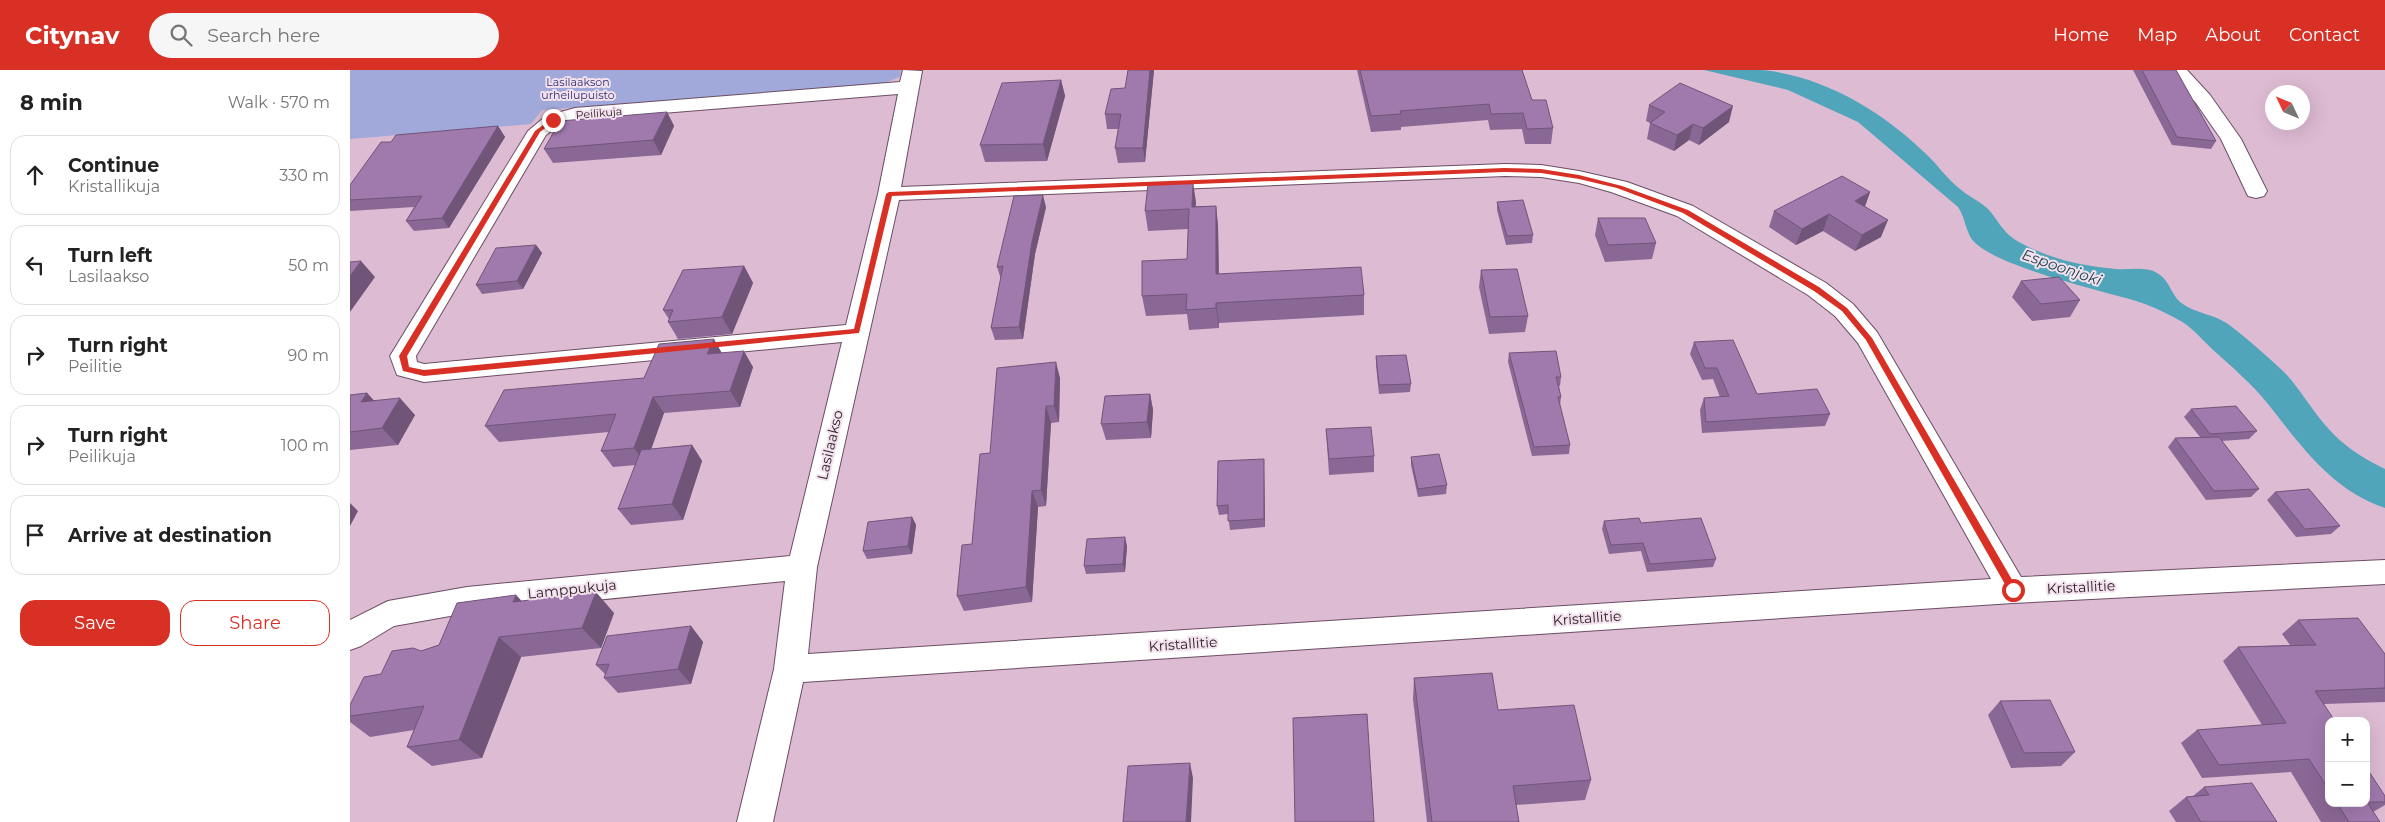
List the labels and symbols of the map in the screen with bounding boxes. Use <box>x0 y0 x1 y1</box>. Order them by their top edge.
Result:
park label: Lasilaakson urheilupuisto <box>541 75 615 102</box>
north arrow <box>2265 85 2310 130</box>
street label: Peilikuja <box>575 104 623 122</box>
route end <box>542 109 565 132</box>
water label: Espoonjoki <box>2020 245 2105 290</box>
street label: Lasilaakso <box>813 408 847 482</box>
street label: Lamppukuja <box>527 575 617 603</box>
street label: Kristallitie <box>2046 576 2116 598</box>
route start <box>2002 579 2025 602</box>
street label: Kristallitie <box>1552 607 1622 629</box>
street label: Kristallitie <box>1148 633 1218 655</box>

